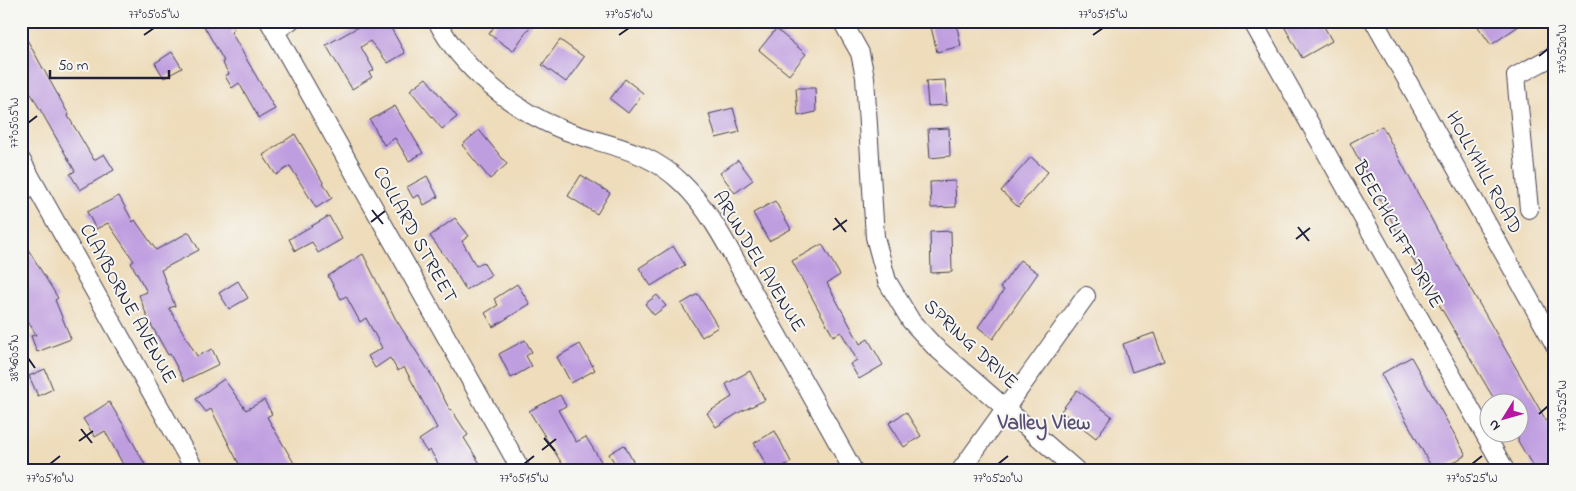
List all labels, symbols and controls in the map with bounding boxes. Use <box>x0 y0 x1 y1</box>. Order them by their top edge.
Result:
text: 77°05'05"W <box>129 6 179 24</box>
text: 77°05'10"W <box>605 6 653 24</box>
text: 77°05'15"W <box>1078 6 1128 24</box>
text: 77°05'20"W <box>1554 24 1572 74</box>
scale bar <box>50 48 169 80</box>
text: 50 m <box>58 55 89 77</box>
text: 77°05'05"W <box>6 98 24 148</box>
street label: HOLLYHILL ROAD <box>1437 106 1529 240</box>
street label: BEECHCLIFF DRIVE <box>1344 155 1450 314</box>
street label: COLLARD STREET <box>364 161 464 309</box>
street label: ARUNDEL AVENUE <box>704 186 812 338</box>
street label: CLAYBORNE AVENUE <box>71 219 183 389</box>
street label: SPRING DRIVE <box>916 293 1024 397</box>
text: 38°46'05"N <box>6 334 24 382</box>
text: 77°05'25"W <box>1554 380 1572 432</box>
north arrow <box>1478 394 1528 444</box>
district label: Valley View <box>997 409 1090 441</box>
text: N <box>1484 415 1506 435</box>
text: 77°05'10"W <box>26 470 74 488</box>
text: 77°05'15"W <box>499 470 549 488</box>
text: 77°05'20"W <box>973 470 1023 488</box>
text: 77°05'25"W <box>1446 470 1498 488</box>

